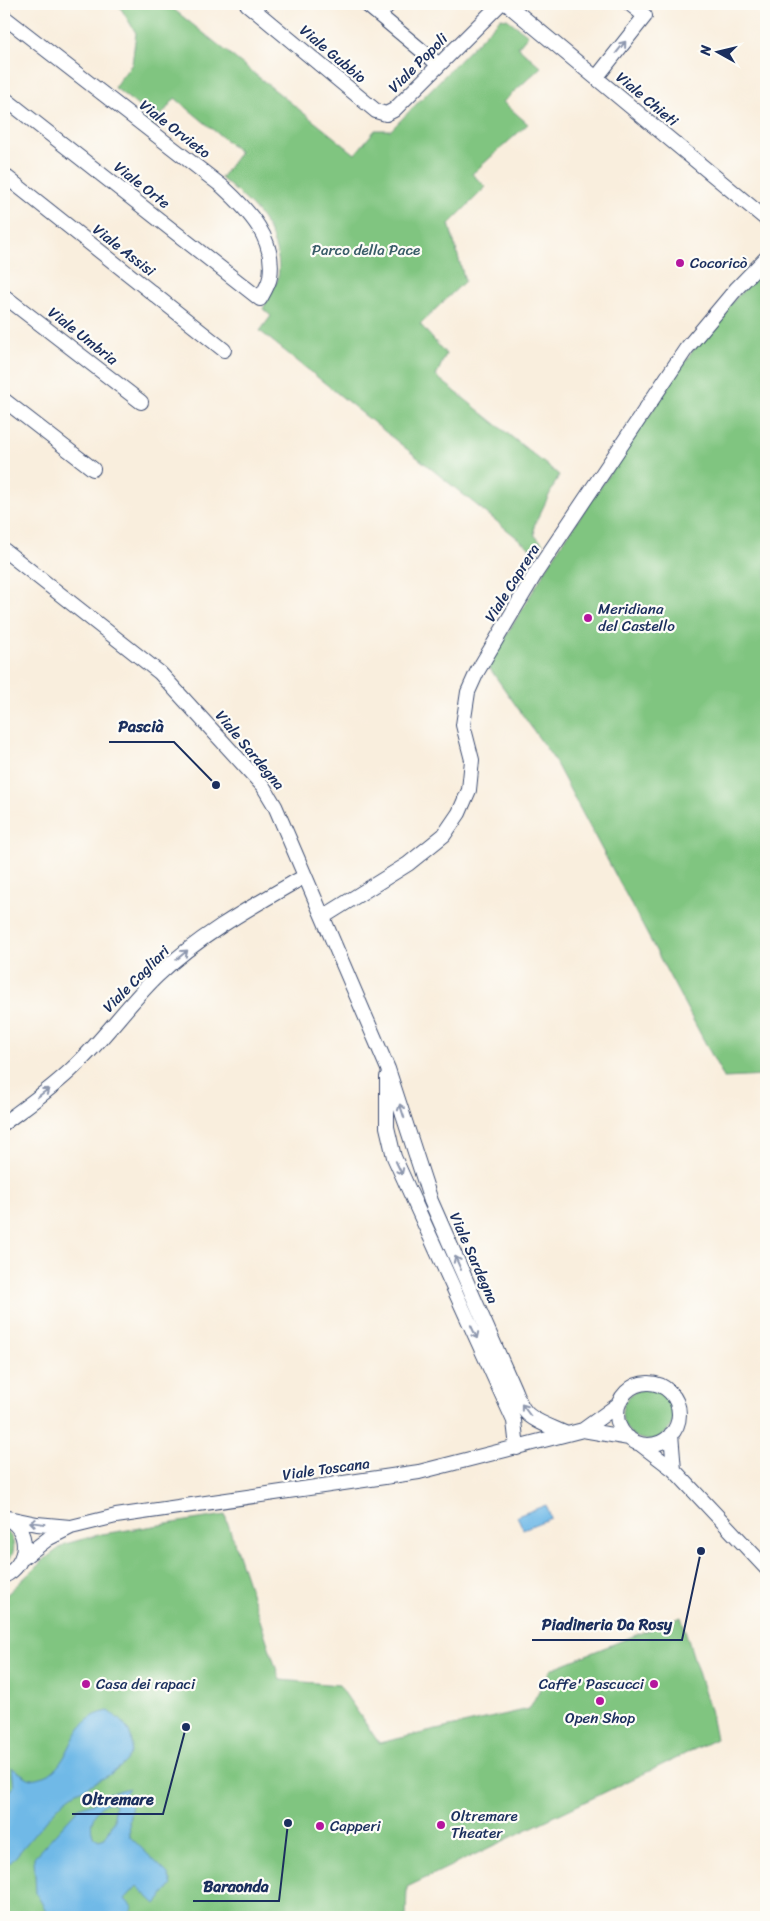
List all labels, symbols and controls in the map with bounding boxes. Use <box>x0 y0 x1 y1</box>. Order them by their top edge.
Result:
street label: Viale Gubbio <box>294 18 373 90</box>
street label: Viale Popoli <box>382 26 455 99</box>
north arrow <box>692 28 742 78</box>
one-way arrow <box>615 41 626 54</box>
text: N <box>692 43 719 58</box>
street label: Viale Chieti <box>610 65 685 134</box>
street label: Viale Orvieto <box>134 93 217 166</box>
street label: Viale Orte <box>108 155 176 216</box>
street label: Viale Assisi <box>87 217 162 284</box>
park label: Parco della Pace <box>312 237 420 263</box>
place label: Cocoricò <box>690 250 748 276</box>
marker: Cocoricò <box>674 257 686 269</box>
street label: Viale Umbria <box>42 300 124 372</box>
street label: Viale Caprera <box>478 538 547 627</box>
place label: Meridiana del Castello <box>598 596 675 639</box>
marker: Meridiana del Castello <box>582 612 594 624</box>
street label: Viale Sardegna <box>209 704 292 796</box>
callout: Pascià <box>109 711 174 742</box>
text: Pascià <box>118 712 164 741</box>
street label: Viale Cagliari <box>96 939 176 1019</box>
one-way arrow <box>176 949 189 960</box>
one-way arrow <box>36 1088 49 1099</box>
one-way arrow <box>396 1103 406 1119</box>
one-way arrow <box>394 1160 404 1175</box>
street label: Viale Sardegna <box>442 1208 506 1308</box>
one-way arrow <box>453 1256 463 1271</box>
one-way arrow <box>469 1324 479 1339</box>
one-way arrow <box>521 1403 531 1417</box>
street label: Viale Toscana <box>281 1450 372 1488</box>
one-way arrow <box>30 1518 46 1528</box>
callout: Piadineria Da Rosy <box>532 1609 682 1640</box>
text: Piadineria Da Rosy <box>542 1610 673 1639</box>
place label: Casa dei rapaci <box>96 1671 196 1697</box>
place label: Caffe' Pascucci <box>539 1671 645 1697</box>
marker: Casa dei rapaci <box>80 1678 92 1690</box>
marker: Caffe' Pascucci <box>648 1678 660 1690</box>
marker: Open Shop <box>594 1695 606 1707</box>
place label: Open Shop <box>565 1705 635 1731</box>
callout: Oltremare <box>72 1783 163 1814</box>
text: Oltremare <box>81 1785 154 1814</box>
place label: Oltremare Theater <box>451 1803 518 1846</box>
place label: Capperi <box>330 1813 382 1839</box>
marker: Oltremare Theater <box>435 1819 447 1831</box>
marker: Capperi <box>314 1820 326 1832</box>
callout: Baraonda <box>193 1870 279 1901</box>
text: Baraonda <box>203 1872 269 1901</box>

